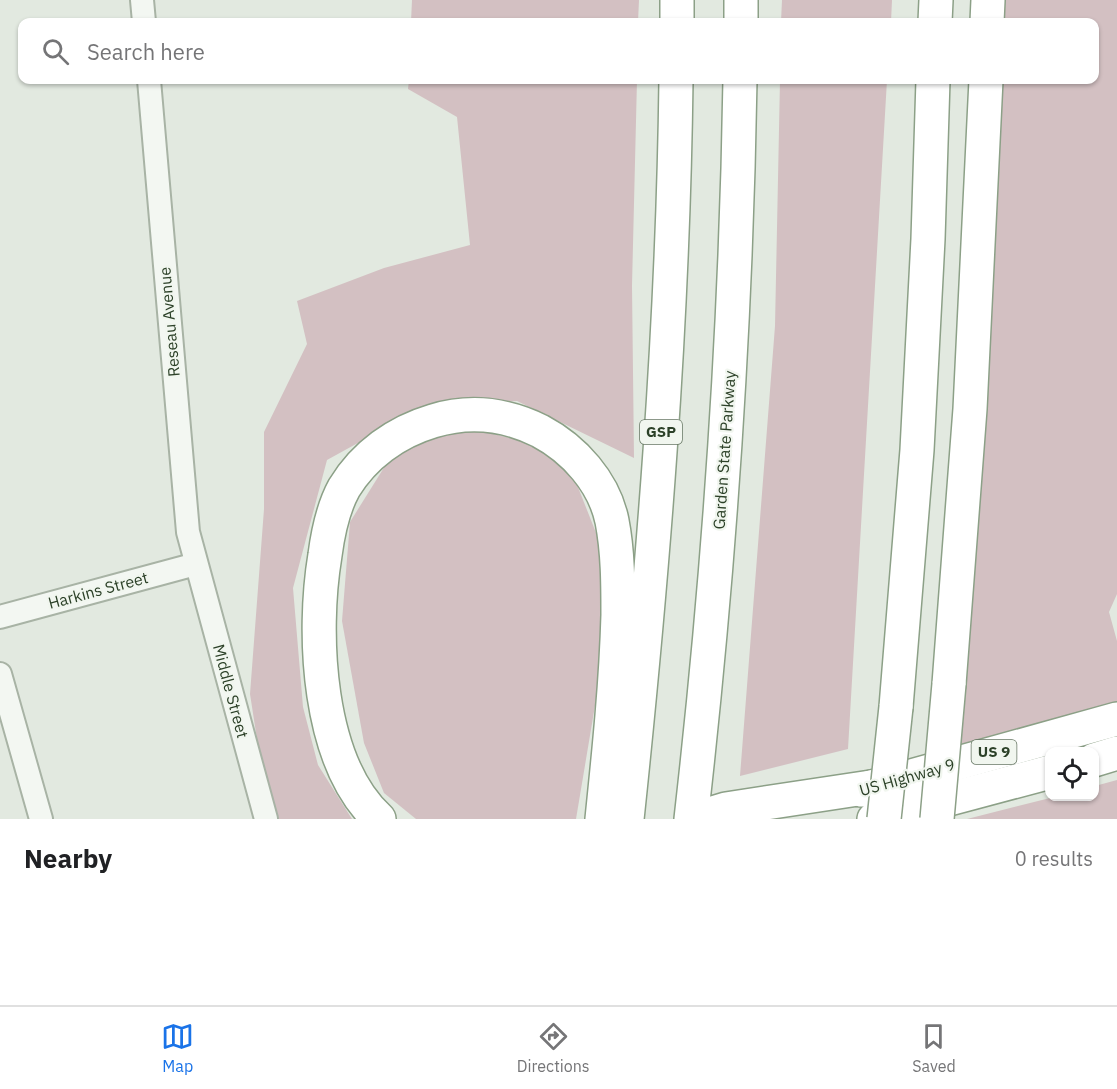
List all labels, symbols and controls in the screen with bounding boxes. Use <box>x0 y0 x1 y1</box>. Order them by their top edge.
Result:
search box <box>18 18 1099 84</box>
icon: search <box>39 35 72 68</box>
text: Search here <box>87 37 205 66</box>
street label: Reseau Avenue <box>154 266 184 378</box>
street label: Garden State Parkway <box>708 370 740 530</box>
road number: GSP <box>640 420 682 444</box>
street label: Harkins Street <box>46 567 150 613</box>
street label: Middle Street <box>209 642 253 740</box>
road number: US 9 <box>972 740 1016 764</box>
map controls <box>1045 747 1099 801</box>
button: locate <box>1045 747 1099 801</box>
street label: US Highway 9 <box>857 754 957 800</box>
text: Nearby <box>24 841 112 875</box>
text: 0 results <box>1015 845 1093 872</box>
tab: Map <box>161 1020 194 1076</box>
tab: Directions <box>517 1020 590 1076</box>
tab: Saved <box>912 1020 956 1076</box>

